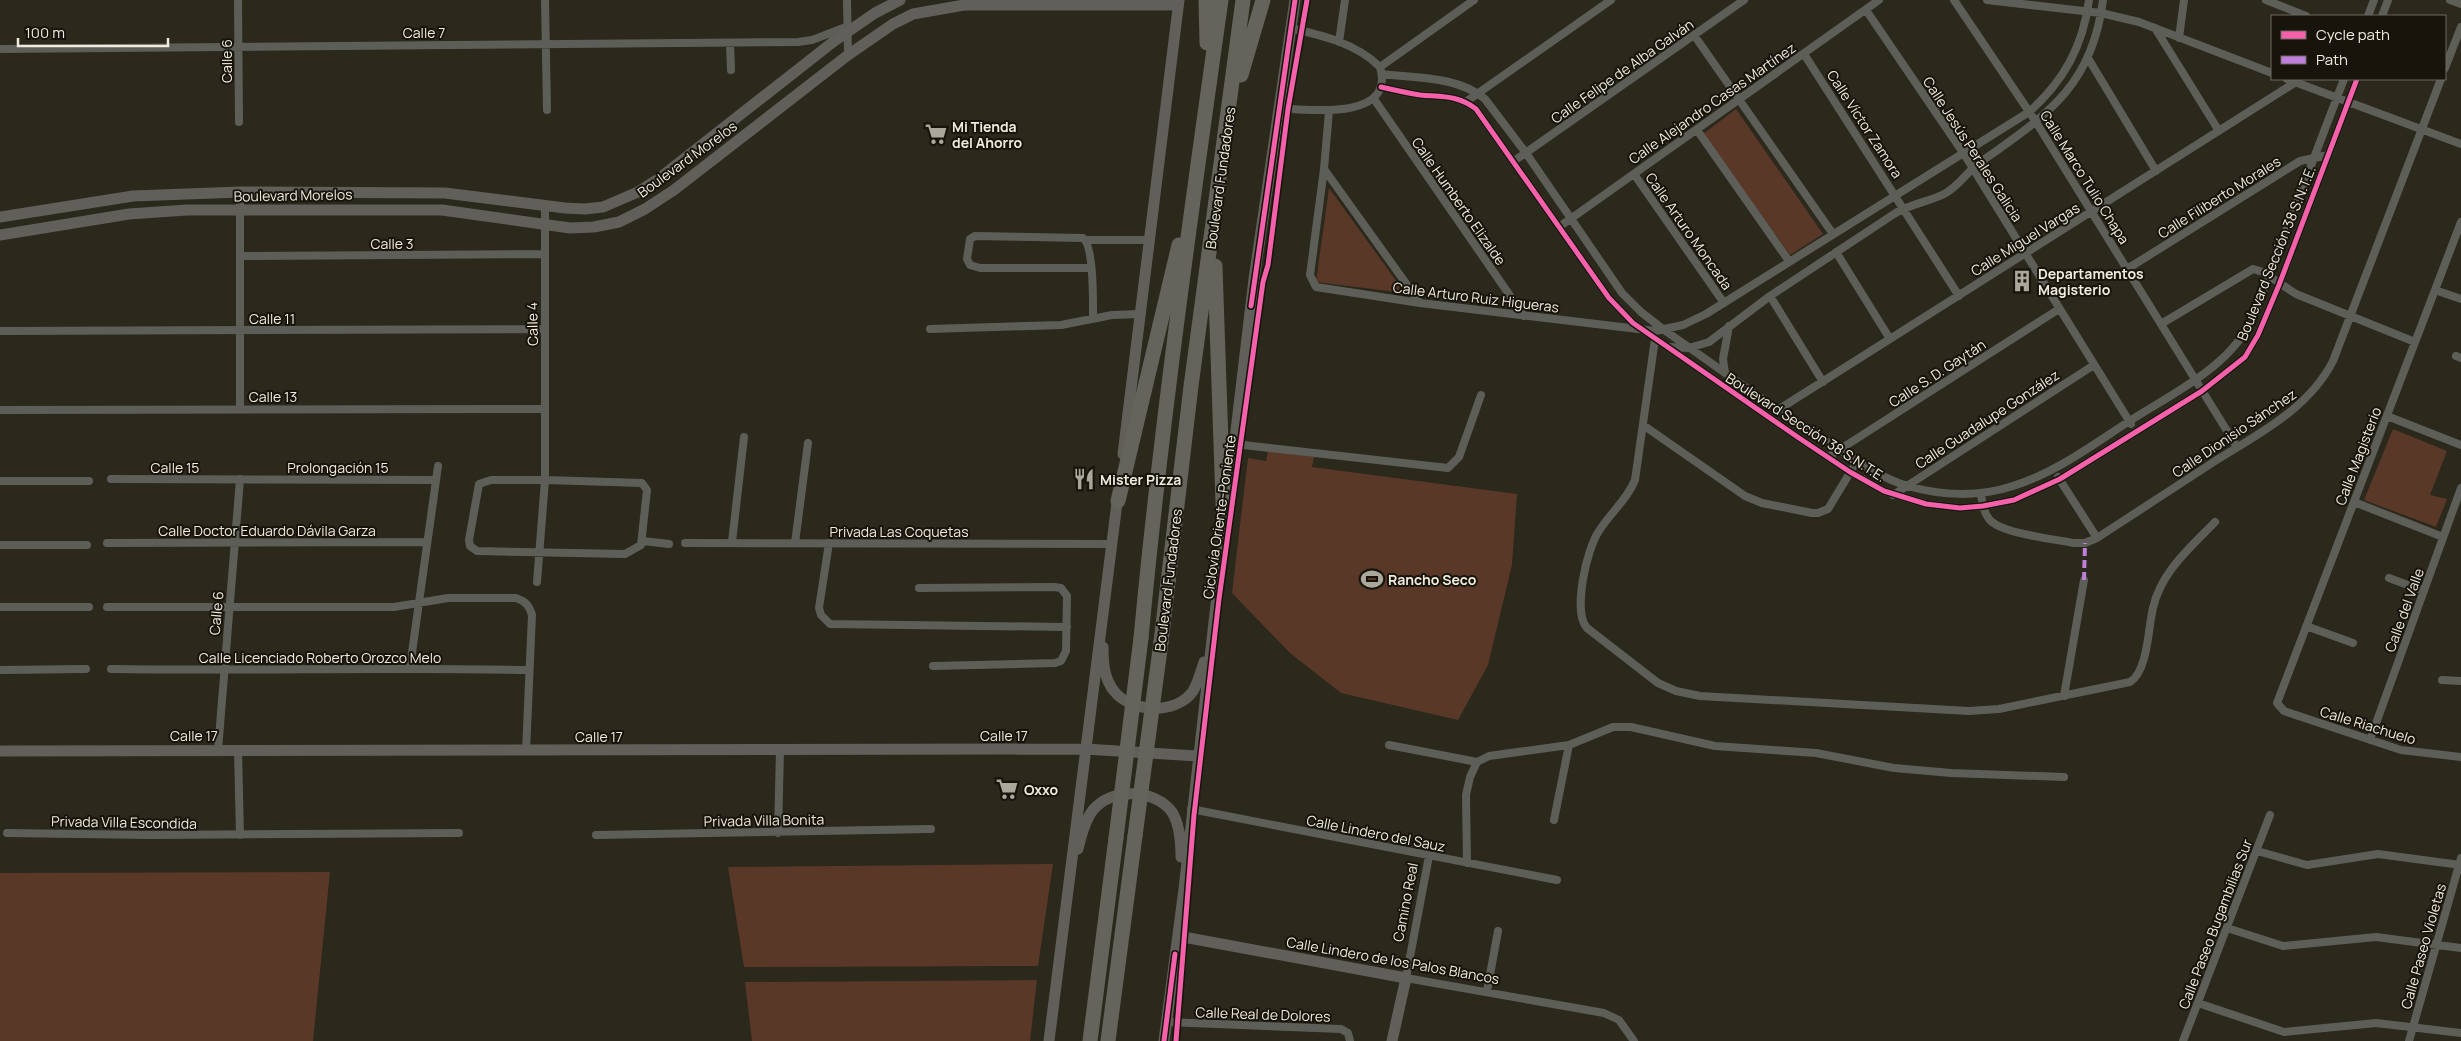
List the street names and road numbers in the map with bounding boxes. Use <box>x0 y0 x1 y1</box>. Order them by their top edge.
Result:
street label: Calle Felipe de Alba Galván <box>1547 14 1697 128</box>
street label: Calle 7 <box>403 23 445 42</box>
street label: Calle Alejandro Casas Martínez <box>1625 38 1799 168</box>
street label: Calle 6 <box>217 39 236 83</box>
street label: Calle Víctor Zamora <box>1823 66 1907 182</box>
street label: Calle Jesús Perales Galicia <box>1919 73 2027 225</box>
street label: Boulevard Fundadores <box>1201 106 1239 250</box>
street label: Calle Marco Tulio Chapa <box>2036 107 2134 247</box>
street label: Boulevard Morelos <box>633 116 741 202</box>
street label: Calle Humberto Elizalde <box>1408 133 1510 269</box>
street label: Calle Filiberto Morales <box>2154 151 2284 243</box>
street label: Boulevard Sección 38 S.N.T.E. <box>2232 163 2320 343</box>
street label: Calle Arturo Moncada <box>1641 169 1737 293</box>
street label: Boulevard Morelos <box>233 184 353 206</box>
street label: Calle Miguel Vargas <box>1967 198 2083 280</box>
street label: Calle 3 <box>370 234 414 253</box>
street label: Calle Arturo Ruiz Higueras <box>1392 277 1560 317</box>
street label: Calle 4 <box>522 302 542 346</box>
street label: Calle 11 <box>249 309 295 328</box>
street label: Calle S. D. Gaytán <box>1885 335 1989 411</box>
street label: Calle Guadalupe González <box>1911 365 2063 473</box>
street label: Boulevard Sección 38 S.N.T.E. <box>1722 368 1890 486</box>
street label: Calle Dionisio Sánchez <box>2168 384 2300 482</box>
street label: Calle 13 <box>249 387 297 406</box>
street label: Calle Magisterio <box>2331 404 2385 508</box>
street label: Ciclovía Oriente-Poniente <box>1198 434 1240 600</box>
street label: Calle 15 <box>151 458 199 477</box>
street label: Prolongación 15 <box>287 458 389 477</box>
street label: Boulevard Fundadores <box>1150 508 1186 652</box>
street label: Calle Doctor Eduardo Dávila Garza <box>158 521 376 540</box>
street label: Privada Las Coquetas <box>829 522 969 541</box>
street label: Calle del Valle <box>2380 565 2428 655</box>
street label: Calle 6 <box>205 590 227 636</box>
street label: Calle Licenciado Roberto Orozco Melo <box>199 648 441 667</box>
street label: Calle Riachuelo <box>2318 701 2418 749</box>
street label: Calle 17 <box>170 726 218 745</box>
street label: Calle 17 <box>980 726 1028 745</box>
street label: Calle 17 <box>575 727 623 746</box>
street label: Privada Villa Bonita <box>704 809 824 831</box>
street label: Calle Lindero del Sauz <box>1305 810 1447 856</box>
street label: Privada Villa Escondida <box>51 811 197 833</box>
street label: Calle Paseo Bugambilias Sur <box>2174 836 2256 1012</box>
street label: Camino Real <box>1388 861 1422 943</box>
street label: Calle Paseo Violetas <box>2396 881 2450 1011</box>
street label: Calle Lindero de los Palos Blancos <box>1285 932 1501 988</box>
street label: Calle Real de Dolores <box>1195 1002 1331 1026</box>

